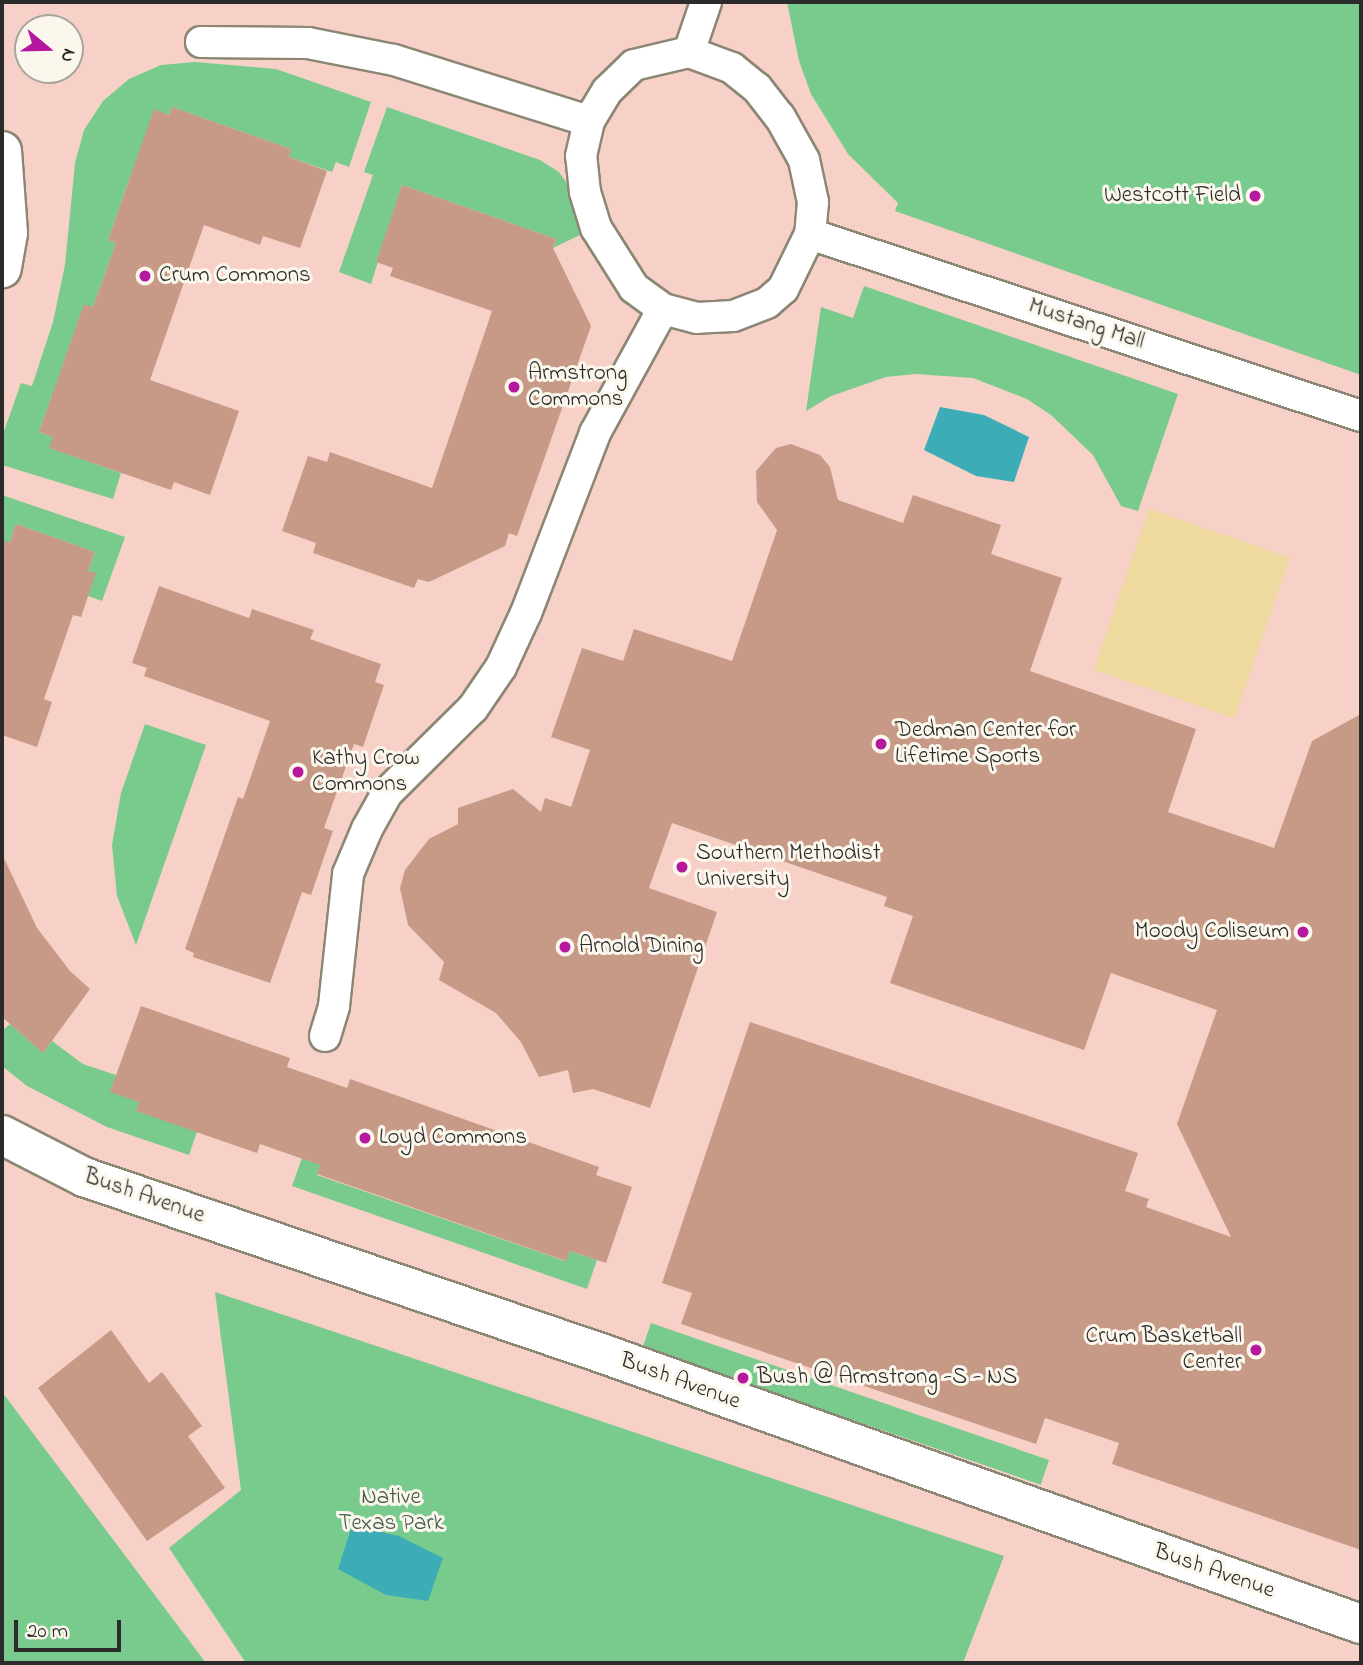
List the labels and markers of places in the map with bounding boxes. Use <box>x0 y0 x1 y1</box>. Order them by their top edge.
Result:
place label: Westcott Field <box>1104 182 1241 210</box>
marker: Westcott Field <box>1247 188 1263 204</box>
place label: Crum Commons <box>159 262 311 290</box>
marker: Crum Commons <box>137 268 153 284</box>
place label: Armstrong Commons <box>528 360 627 414</box>
marker: Armstrong Commons <box>506 379 522 395</box>
place label: Dedman Center for Lifetime Sports <box>895 717 1076 771</box>
marker: Dedman Center for Lifetime Sports <box>873 736 889 752</box>
place label: Kathy Crow Commons <box>312 745 420 799</box>
marker: Kathy Crow Commons <box>290 764 306 780</box>
place label: Southern Methodist University <box>696 840 880 894</box>
marker: Southern Methodist University <box>674 859 690 875</box>
place label: Moody Coliseum <box>1135 918 1289 946</box>
marker: Moody Coliseum <box>1295 924 1311 940</box>
place label: Arnold Dining <box>579 933 704 961</box>
marker: Arnold Dining <box>557 939 573 955</box>
place label: Loyd Commons <box>379 1124 527 1152</box>
marker: Loyd Commons <box>357 1130 373 1146</box>
place label: Crum Basketball Center <box>1086 1323 1242 1377</box>
marker: Crum Basketball Center <box>1248 1342 1264 1358</box>
place label: Bush @ Armstrong -S - NS <box>757 1364 1017 1392</box>
marker: Bush @ Armstrong -S - NS <box>735 1370 751 1386</box>

